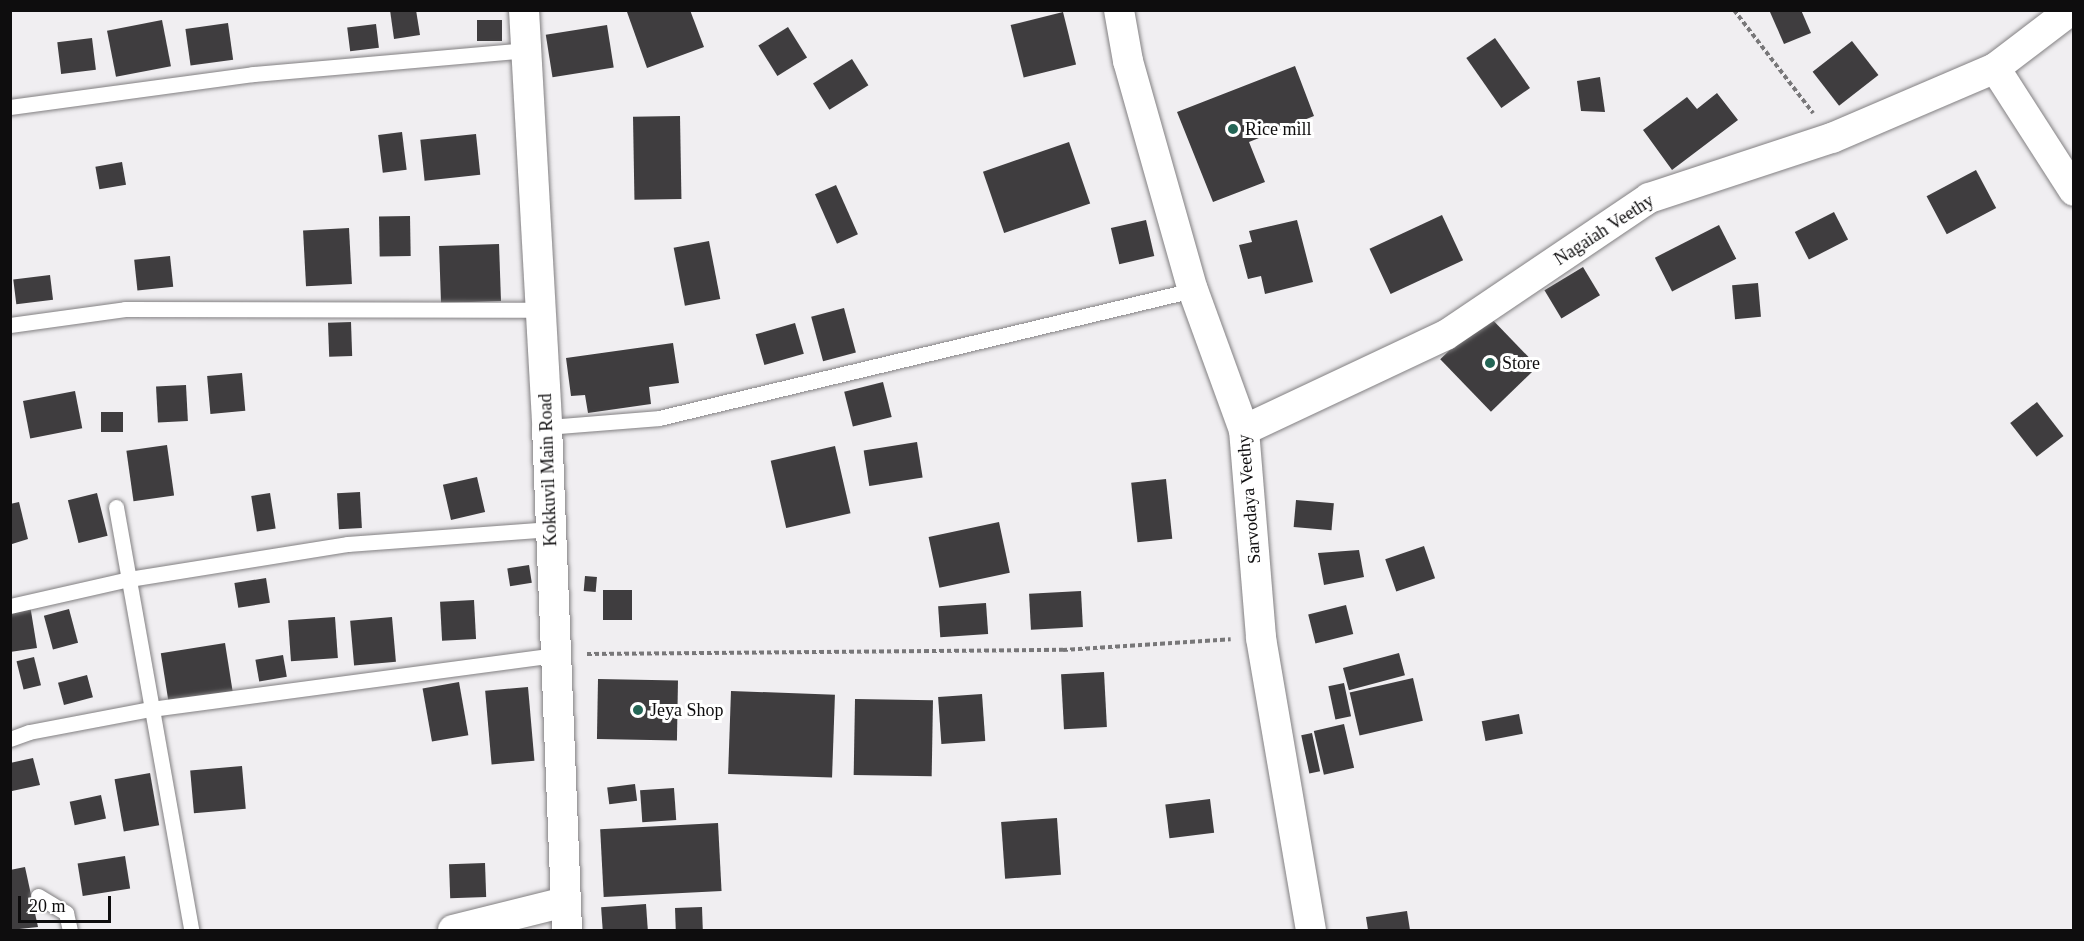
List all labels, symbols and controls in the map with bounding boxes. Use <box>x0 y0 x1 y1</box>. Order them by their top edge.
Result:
place label: Rice mill <box>1245 118 1311 140</box>
marker: Rice mill <box>1226 122 1240 136</box>
street label: Nagaiah Veethy <box>1550 190 1658 270</box>
place label: Store <box>1502 352 1540 374</box>
marker: Store <box>1483 356 1497 370</box>
street label: Kokkuvil Main Road <box>535 393 561 547</box>
street label: Sarvodaya Veethy <box>1233 433 1265 565</box>
place label: Jeya Shop <box>650 699 723 721</box>
marker: Jeya Shop <box>631 703 645 717</box>
scale bar <box>21 884 114 922</box>
text: 20 m <box>29 896 66 916</box>

